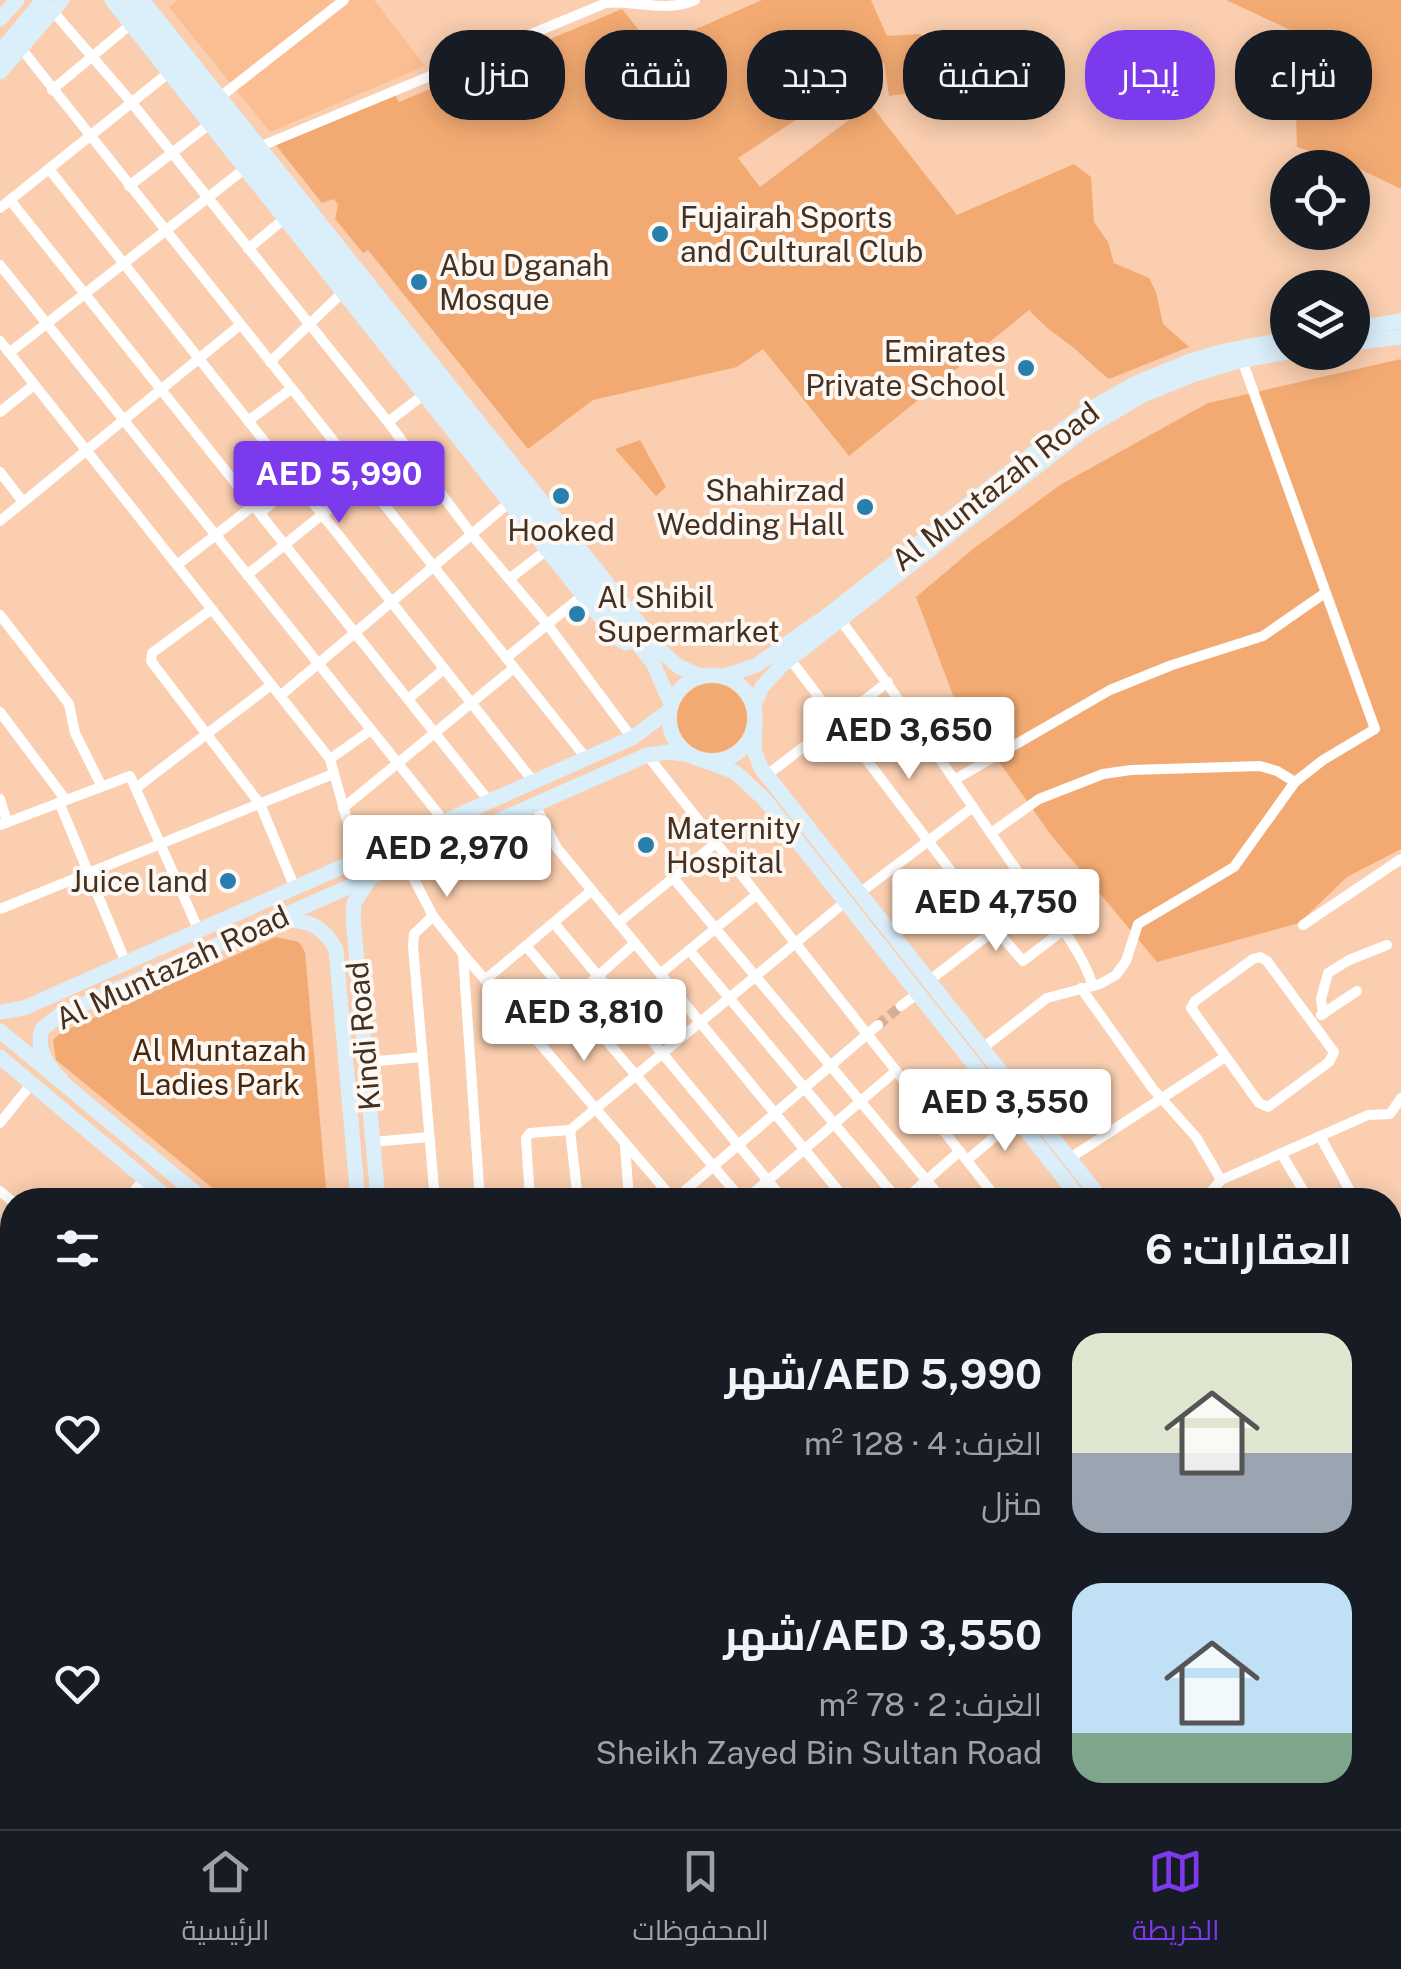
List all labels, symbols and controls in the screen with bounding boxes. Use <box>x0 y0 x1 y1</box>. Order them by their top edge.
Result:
chip: منزل <box>429 30 565 120</box>
chip: شقة <box>585 30 727 120</box>
chip: جديد <box>747 30 883 120</box>
chip: تصفية <box>903 30 1065 120</box>
chip: إيجار <box>1085 30 1215 120</box>
chip: شراء <box>1235 30 1372 120</box>
map controls <box>1270 150 1370 370</box>
button: locate <box>1270 150 1370 250</box>
place label: Fujairah Sports and Cultural Club <box>680 199 923 269</box>
marker: Fujairah Sports and Cultural Club <box>649 223 671 245</box>
place label: Abu Dganah Mosque <box>439 247 610 317</box>
button: layers <box>1270 270 1370 370</box>
marker: Abu Dganah Mosque <box>408 271 430 293</box>
place label: Emirates Private School <box>805 333 1006 403</box>
marker: Emirates Private School <box>1015 357 1037 379</box>
street label: Al Muntazah Road <box>884 394 1106 578</box>
pin: AED 5,990 <box>225 441 453 526</box>
text: AED 5,990 <box>256 455 422 492</box>
place label: Shahirzad Wedding Hall <box>657 472 845 542</box>
marker: Hooked <box>550 485 572 507</box>
marker: Shahirzad Wedding Hall <box>854 496 876 518</box>
place label: Hooked <box>507 512 615 548</box>
place label: Al Shibil Supermarket <box>597 579 780 649</box>
marker: Al Shibil Supermarket <box>566 603 588 625</box>
pin: AED 3,650 <box>795 697 1023 782</box>
text: AED 3,650 <box>825 711 993 748</box>
place label: Maternity Hospital <box>666 810 801 880</box>
pin: AED 2,970 <box>333 815 561 900</box>
text: AED 2,970 <box>365 829 529 866</box>
marker: Maternity Hospital <box>635 834 657 856</box>
place label: Juice land <box>70 863 208 899</box>
pin: AED 4,750 <box>882 869 1110 954</box>
marker: Juice land <box>217 870 239 892</box>
text: AED 4,750 <box>914 883 1078 920</box>
street label: Al Muntazah Road <box>50 897 294 1037</box>
street label: Kindi Road <box>339 960 387 1112</box>
pin: AED 3,810 <box>470 979 698 1064</box>
text: AED 3,810 <box>504 993 664 1030</box>
park label: Al Muntazah Ladies Park <box>131 1032 307 1102</box>
pin: AED 3,550 <box>891 1069 1119 1154</box>
text: AED 3,550 <box>921 1083 1089 1120</box>
icon: filters <box>50 1221 105 1276</box>
text: العقارات: 6 <box>1145 1224 1352 1273</box>
text: AED 5,990/شهر <box>725 1349 1042 1398</box>
icon: home <box>1152 1373 1272 1493</box>
icon: heart <box>50 1406 105 1461</box>
text: الغرف: 4 · 128 m² <box>804 1425 1042 1462</box>
text: منزل <box>981 1485 1042 1522</box>
text: AED 3,550/شهر <box>724 1610 1042 1659</box>
icon: home <box>1152 1623 1272 1743</box>
icon: heart <box>50 1656 105 1711</box>
text: الغرف: 2 · 78 m² <box>819 1686 1042 1723</box>
text: Sheikh Zayed Bin Sultan Road <box>596 1734 1042 1771</box>
tab: الرئيسية <box>182 1844 269 1956</box>
tab: المحفوظات <box>633 1844 769 1956</box>
tab: الخريطة <box>1132 1844 1219 1956</box>

